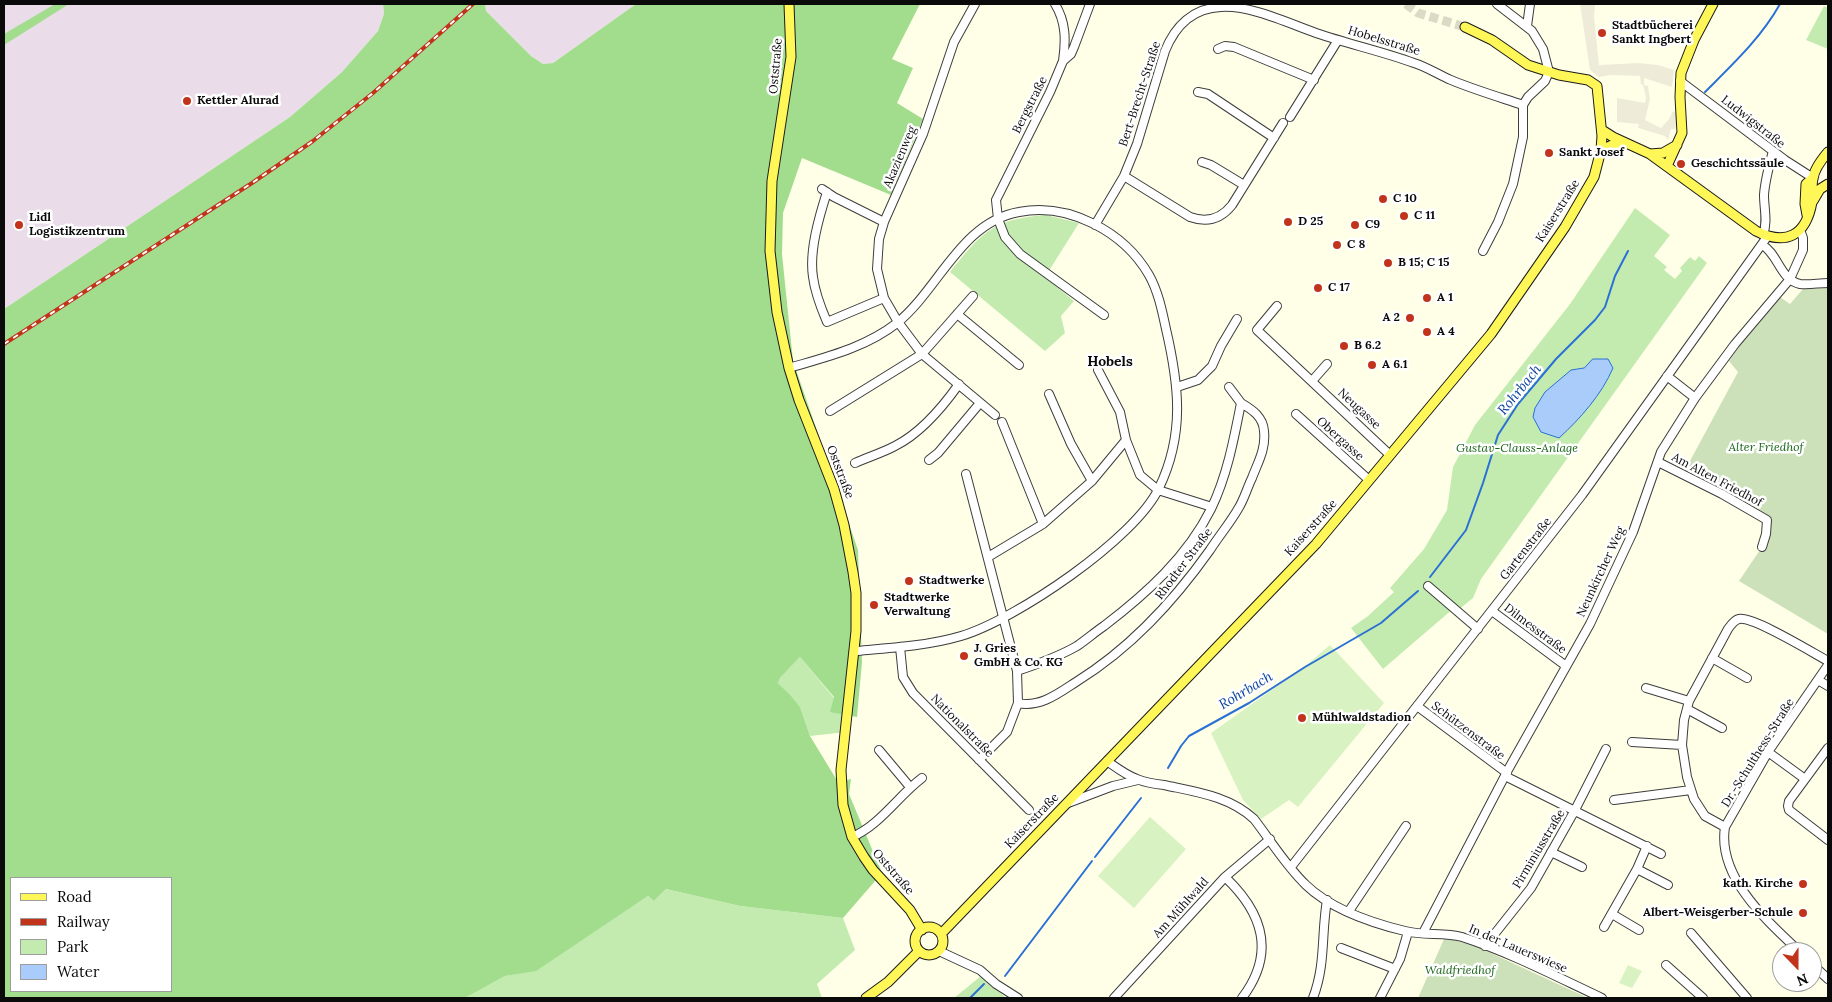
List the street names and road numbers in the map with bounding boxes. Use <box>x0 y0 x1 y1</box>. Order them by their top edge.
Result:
street label: Hobelsstraße <box>1346 23 1422 59</box>
street label: Oststraße <box>766 38 786 94</box>
street label: Bert-Brecht-Straße <box>1116 40 1164 148</box>
street label: Bergstraße <box>1010 74 1050 136</box>
street label: Ludwigstraße <box>1718 93 1788 151</box>
street label: Akazienweg <box>881 124 919 190</box>
street label: Kaiserstraße <box>1533 177 1583 245</box>
street label: Neugasse <box>1335 386 1383 432</box>
street label: Obergasse <box>1313 414 1367 464</box>
street label: Oststraße <box>823 443 857 501</box>
street label: Am Alten Friedhof <box>1669 450 1765 510</box>
street label: Kaiserstraße <box>1282 497 1340 559</box>
street label: Gartenstraße <box>1497 515 1555 583</box>
street label: Rhodter Straße <box>1152 525 1216 603</box>
street label: Neunkircher Weg <box>1574 525 1628 619</box>
street label: Dilmesstraße <box>1501 601 1569 657</box>
street label: Nationalstraße <box>928 692 996 760</box>
street label: Dr.-Schulthess-Straße <box>1719 696 1797 810</box>
street label: Schützenstraße <box>1428 699 1508 763</box>
street label: Kaiserstraße <box>1002 790 1062 852</box>
street label: Pirminiusstraße <box>1510 807 1568 891</box>
street label: Oststraße <box>869 846 917 898</box>
street label: Am Mühlwald <box>1150 875 1212 941</box>
street label: In der Lauerswiese <box>1467 922 1569 976</box>

